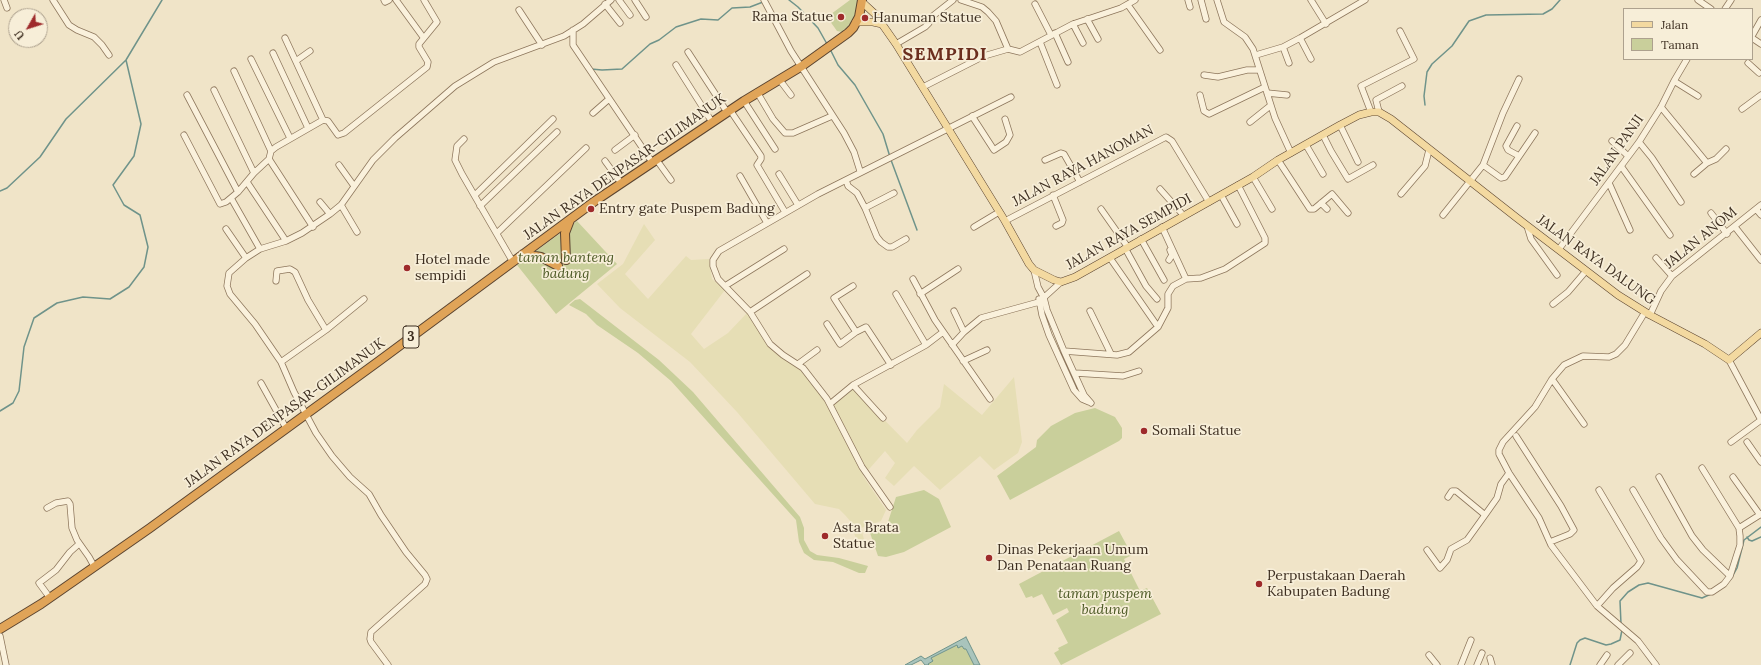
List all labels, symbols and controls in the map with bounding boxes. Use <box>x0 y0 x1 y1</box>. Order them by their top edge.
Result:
north arrow <box>8 8 48 48</box>
legend <box>1623 8 1753 60</box>
place label: Rama Statue <box>752 9 833 25</box>
place label: Hanuman Statue <box>873 10 982 26</box>
marker: Rama Statue <box>836 12 846 22</box>
marker: Hanuman Statue <box>860 13 870 23</box>
text: Jalan <box>1661 17 1688 32</box>
text: U <box>11 27 28 43</box>
text: Taman <box>1661 37 1699 52</box>
district label: SEMPIDI <box>902 44 988 66</box>
street label: JALAN RAYA DENPASAR-GILIMANUK <box>521 90 729 244</box>
street label: JALAN PANJI <box>1586 111 1648 189</box>
street label: JALAN RAYA HANOMAN <box>1010 122 1156 210</box>
street label: JALAN RAYA SEMPIDI <box>1063 190 1195 274</box>
place label: Entry gate Puspem Badung <box>599 201 775 217</box>
marker: Entry gate Puspem Badung <box>586 204 596 214</box>
street label: JALAN ANOM <box>1661 204 1741 272</box>
street label: JALAN RAYA DALUNG <box>1533 211 1659 309</box>
park label: taman banteng badung <box>518 250 614 282</box>
place label: Hotel made sempidi <box>415 252 490 284</box>
marker: Hotel made sempidi <box>402 263 412 273</box>
road number: 3 <box>403 326 419 348</box>
street label: JALAN RAYA DENPASAR-GILIMANUK <box>182 335 388 491</box>
place label: Somali Statue <box>1152 423 1241 439</box>
marker: Somali Statue <box>1139 426 1149 436</box>
place label: Asta Brata Statue <box>833 520 899 552</box>
marker: Asta Brata Statue <box>820 531 830 541</box>
place label: Dinas Pekerjaan Umum Dan Penataan Ruang <box>997 542 1148 574</box>
marker: Dinas Pekerjaan Umum Dan Penataan Ruang <box>984 553 994 563</box>
place label: Perpustakaan Daerah Kabupaten Badung <box>1267 568 1406 600</box>
marker: Perpustakaan Daerah Kabupaten Badung <box>1254 579 1264 589</box>
park label: taman puspem badung <box>1058 586 1152 618</box>

